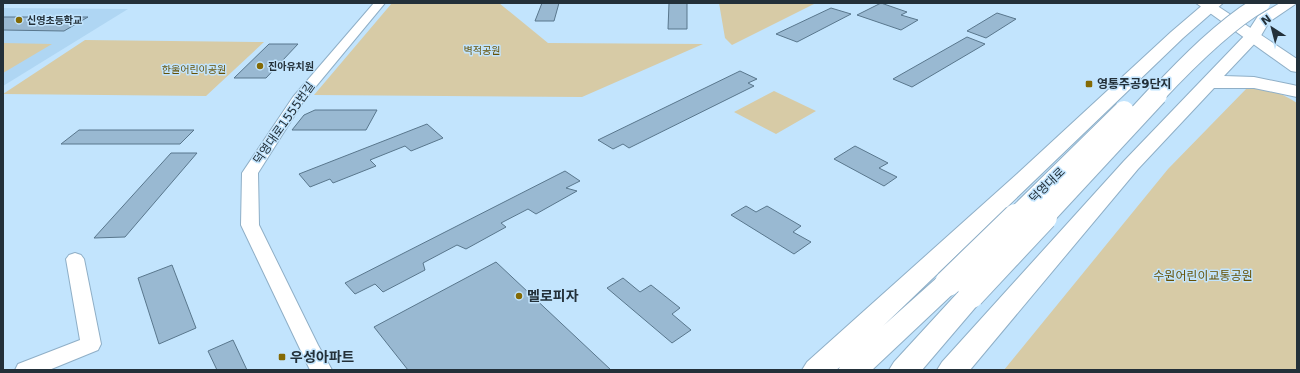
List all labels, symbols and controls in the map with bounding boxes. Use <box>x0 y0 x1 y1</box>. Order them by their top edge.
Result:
north arrow <box>1252 8 1292 48</box>
text: N <box>1259 12 1274 28</box>
place label: 신영초등학교 <box>27 14 82 26</box>
marker: 신영초등학교 <box>14 15 24 25</box>
park label: 벽적공원 <box>464 45 500 56</box>
marker: 진아유치원 <box>255 61 265 71</box>
place label: 진아유치원 <box>268 61 314 72</box>
park label: 한울어린이공원 <box>162 64 226 75</box>
place label: 영통주공9단지 <box>1097 77 1172 91</box>
street label: 덕영대로1555번길 <box>251 79 317 167</box>
marker: 영통주공9단지 <box>1084 79 1094 89</box>
street label: 덕영대로 <box>1026 165 1068 205</box>
park label: 수원어린이교통공원 <box>1153 269 1253 283</box>
place label: 멜로피자 <box>527 288 579 304</box>
marker: 멜로피자 <box>514 291 524 301</box>
place label: 우성아파트 <box>290 349 355 365</box>
marker: 우성아파트 <box>277 352 287 362</box>

